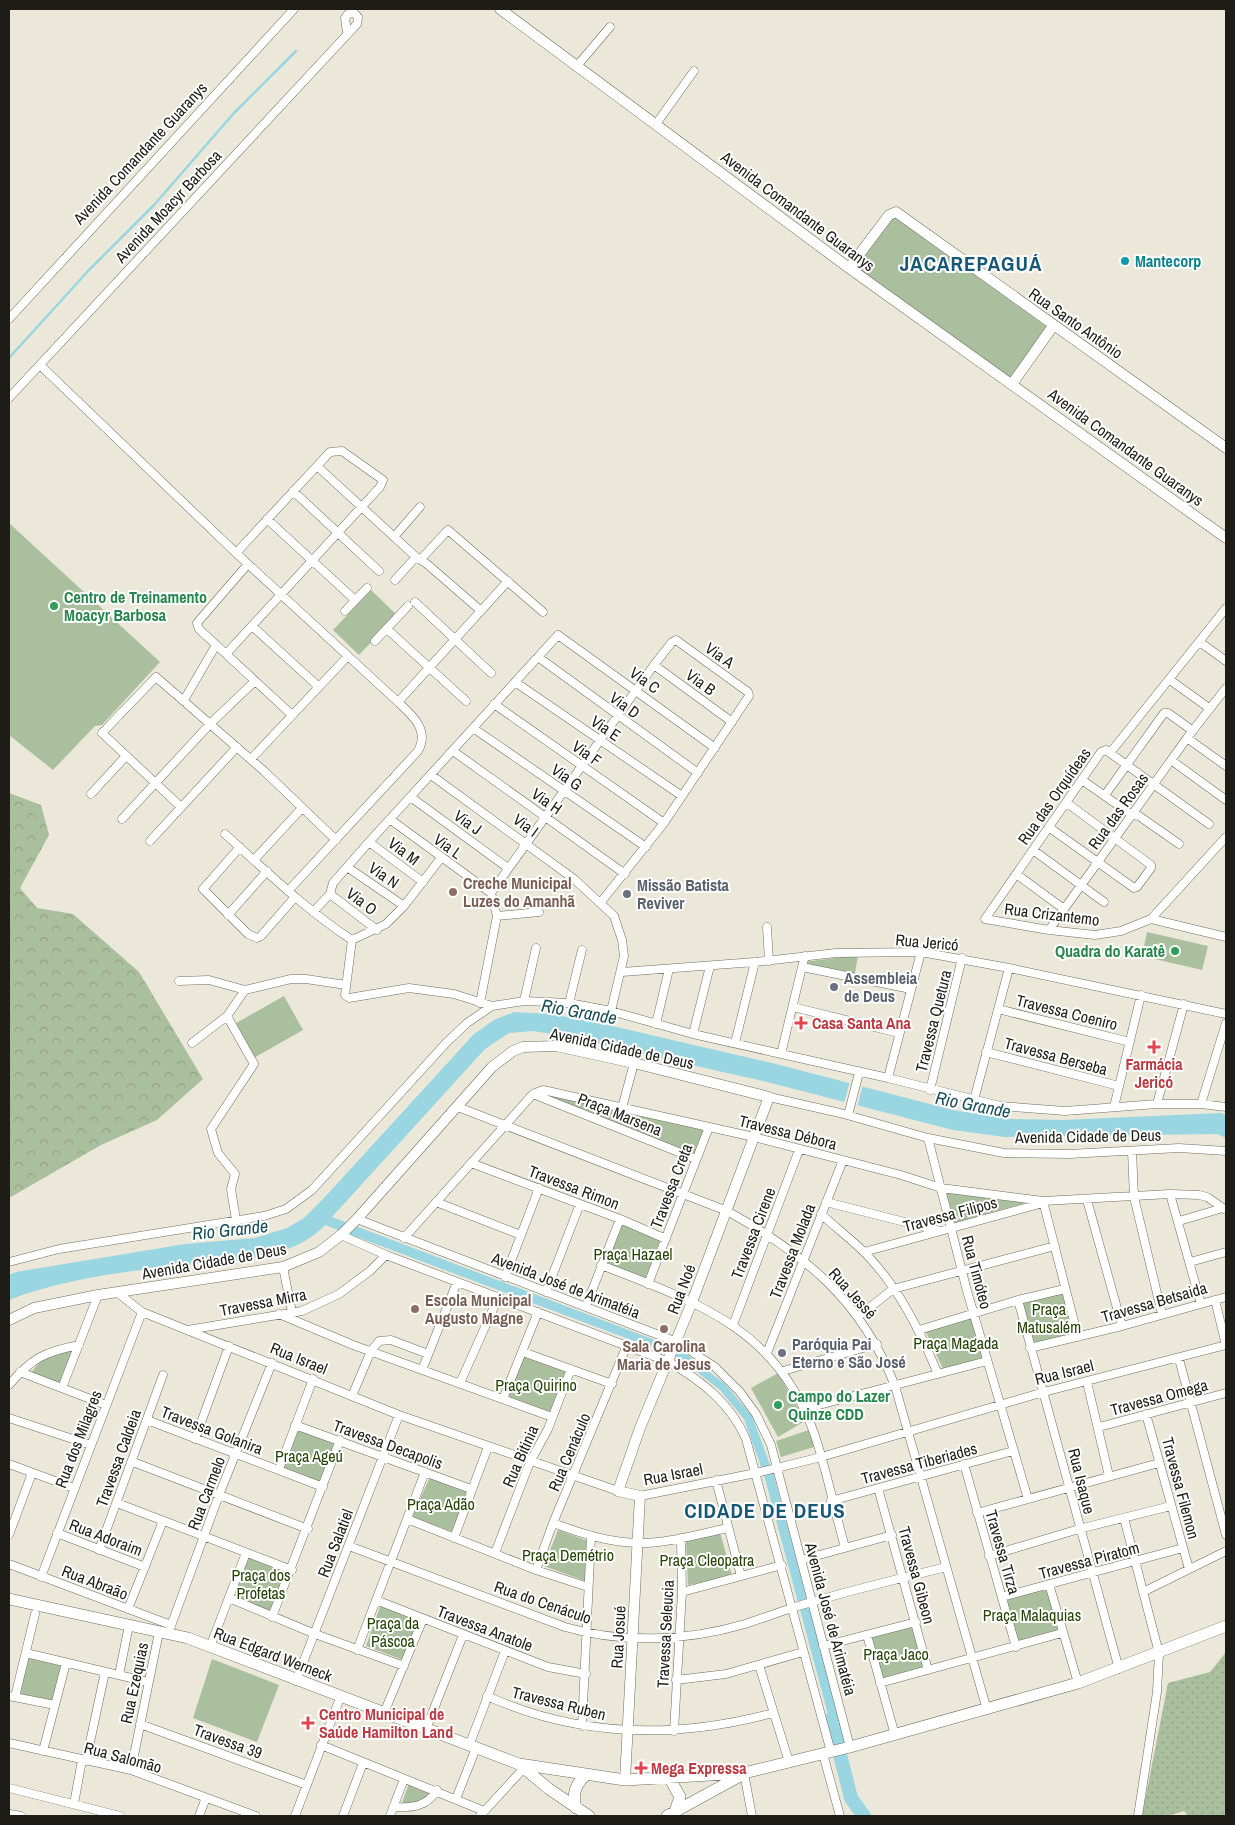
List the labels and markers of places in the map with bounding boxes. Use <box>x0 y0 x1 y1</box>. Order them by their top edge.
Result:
place label: Mantecorp <box>1135 250 1201 272</box>
marker: Mantecorp <box>1119 255 1131 267</box>
place label: Centro de Treinamento Moacyr Barbosa <box>64 586 207 626</box>
marker: Centro de Treinamento Moacyr Barbosa <box>48 600 60 612</box>
place label: Creche Municipal Luzes do Amanhã <box>463 872 575 912</box>
place label: Missão Batista Reviver <box>637 874 730 914</box>
marker: Creche Municipal Luzes do Amanhã <box>447 886 459 898</box>
marker: Missão Batista Reviver <box>621 888 633 900</box>
place label: Quadra do Karatê <box>1055 940 1165 962</box>
marker: Quadra do Karatê <box>1169 945 1181 957</box>
place label: Assembleia de Deus <box>844 967 918 1007</box>
marker: Assembleia de Deus <box>828 981 840 993</box>
place label: Casa Santa Ana <box>812 1012 911 1034</box>
marker: Casa Santa Ana <box>794 1016 808 1030</box>
marker: Farmácia Jericó <box>1148 1041 1160 1053</box>
place label: Farmácia Jericó <box>1126 1053 1183 1093</box>
place label: Escola Municipal Augusto Magne <box>425 1289 531 1329</box>
marker: Escola Municipal Augusto Magne <box>409 1303 421 1315</box>
marker: Sala Carolina Maria de Jesus <box>658 1323 670 1335</box>
place label: Paróquia Pai Eterno e São José <box>792 1333 906 1373</box>
place label: Sala Carolina Maria de Jesus <box>617 1335 711 1375</box>
marker: Paróquia Pai Eterno e São José <box>776 1347 788 1359</box>
place label: Campo do Lazer Quinze CDD <box>788 1385 891 1425</box>
marker: Campo do Lazer Quinze CDD <box>772 1399 784 1411</box>
place label: Centro Municipal de Saúde Hamilton Land <box>319 1703 453 1743</box>
marker: Centro Municipal de Saúde Hamilton Land <box>301 1716 315 1730</box>
place label: Mega Expressa <box>651 1757 747 1779</box>
marker: Mega Expressa <box>635 1762 647 1774</box>

